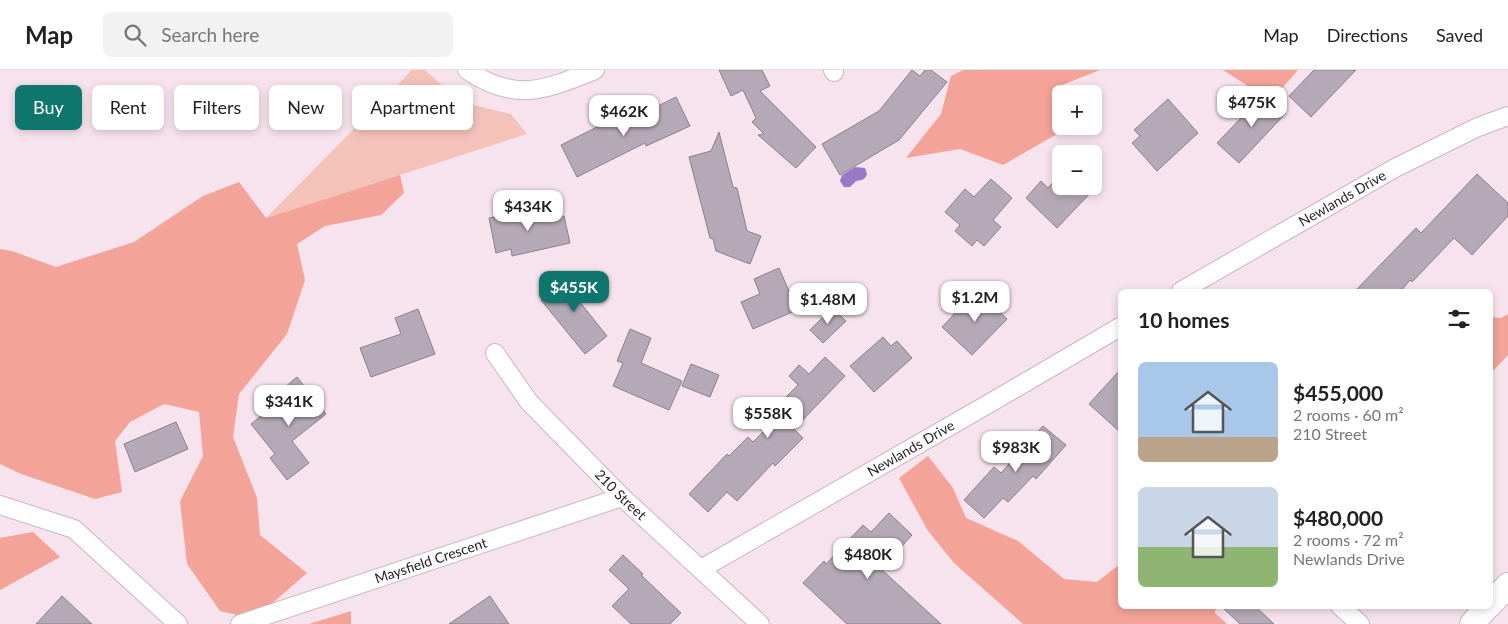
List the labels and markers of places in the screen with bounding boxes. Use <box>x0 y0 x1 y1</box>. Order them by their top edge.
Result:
pin: $475K <box>1217 85 1287 128</box>
pin: $462K <box>589 94 659 137</box>
pin: $434K <box>493 190 563 232</box>
pin: $455K <box>539 270 609 313</box>
pin: $1.2M <box>940 280 1010 323</box>
pin: $1.48M <box>787 282 869 325</box>
pin: $341K <box>254 384 324 427</box>
pin: $558K <box>733 396 803 439</box>
pin: $983K <box>981 430 1051 473</box>
pin: $480K <box>833 538 903 580</box>

